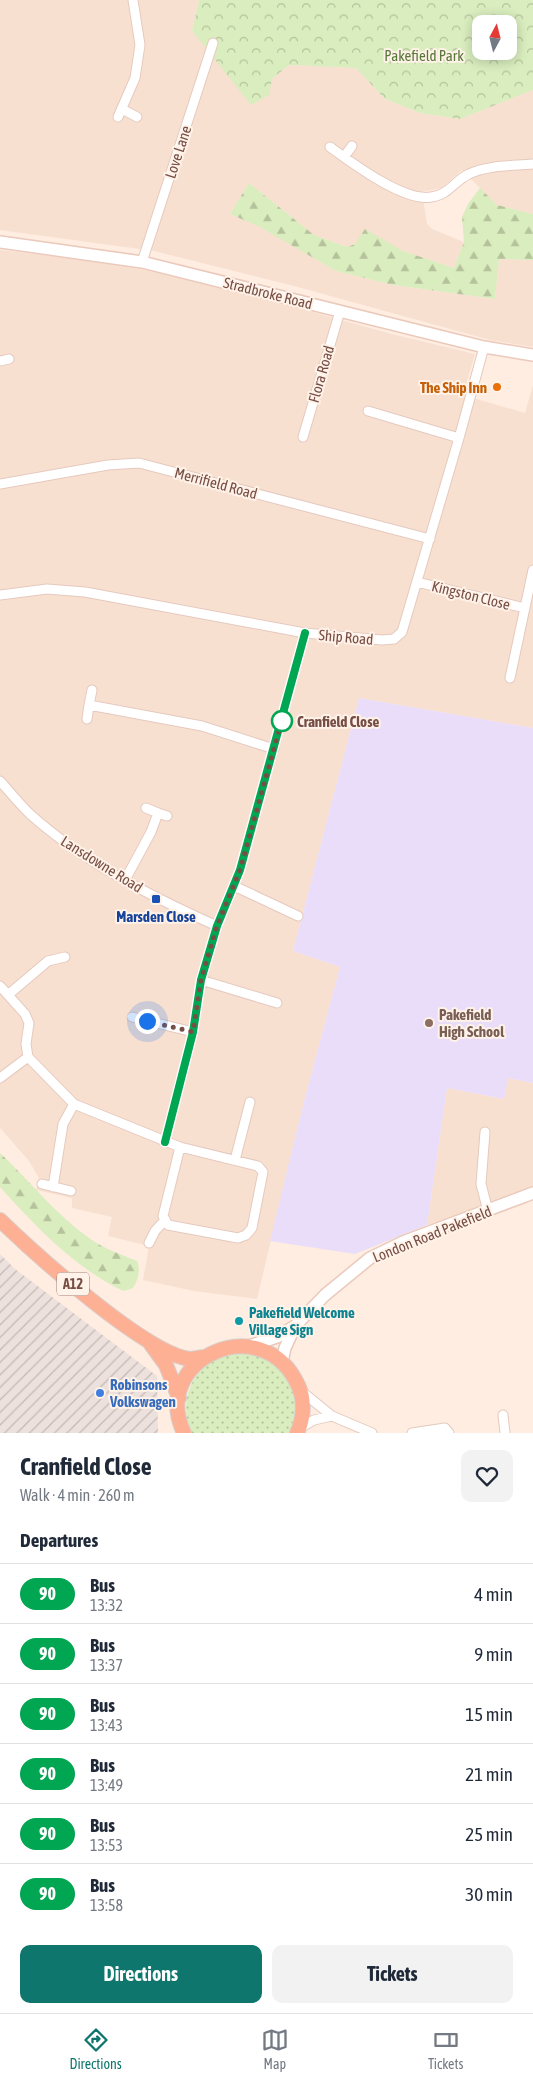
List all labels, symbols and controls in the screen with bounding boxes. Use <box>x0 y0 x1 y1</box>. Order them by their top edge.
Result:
north arrow <box>472 15 518 60</box>
map controls <box>472 15 517 60</box>
park label: Pakefield Park <box>384 47 464 64</box>
street label: Love Lane <box>162 123 195 181</box>
street label: Stradbroke Road <box>222 274 314 312</box>
street label: Flora Road <box>305 343 337 405</box>
place label: The Ship Inn <box>420 379 487 396</box>
marker: The Ship Inn <box>491 381 503 393</box>
street label: Merrifield Road <box>173 464 259 502</box>
street label: Kingston Close <box>430 577 512 613</box>
street label: Ship Road <box>318 626 374 648</box>
marker: Cranfield Close <box>271 710 293 732</box>
place label: Cranfield Close <box>297 713 379 730</box>
street label: Lansdowne Road <box>58 832 146 896</box>
marker: Marsden Close <box>150 893 162 905</box>
place label: Marsden Close <box>116 908 196 925</box>
place label: Pakefield High School <box>439 1006 505 1040</box>
your location <box>135 1009 160 1034</box>
marker: Pakefield High School <box>423 1017 435 1029</box>
street label: London Road Pakefield <box>370 1202 494 1266</box>
road number: A12 <box>57 1272 89 1296</box>
place label: Pakefield Welcome Village Sign <box>248 1304 355 1338</box>
marker: Pakefield Welcome Village Sign <box>233 1315 245 1327</box>
place label: Robinsons Volkswagen <box>109 1376 176 1410</box>
marker: Robinsons Volkswagen <box>94 1387 106 1399</box>
button: heart <box>461 1450 513 1502</box>
text: Cranfield Close <box>20 1453 152 1480</box>
text: Walk · 4 min · 260 m <box>20 1486 134 1504</box>
text: Departures <box>20 1529 98 1551</box>
text: Bus <box>90 1574 115 1596</box>
text: 90 <box>39 1583 56 1604</box>
text: 4 min <box>474 1583 513 1605</box>
text: 13:32 <box>90 1596 123 1614</box>
text: Bus <box>90 1634 115 1656</box>
text: 90 <box>39 1643 56 1664</box>
text: 9 min <box>474 1643 513 1665</box>
text: 13:37 <box>90 1656 123 1674</box>
text: Bus <box>90 1694 115 1716</box>
text: 90 <box>39 1703 56 1724</box>
text: 15 min <box>465 1703 513 1725</box>
text: 13:43 <box>90 1716 123 1734</box>
text: Bus <box>90 1754 115 1776</box>
text: 90 <box>39 1763 56 1784</box>
text: 21 min <box>465 1763 513 1785</box>
text: 13:49 <box>90 1776 123 1794</box>
text: Bus <box>90 1814 115 1836</box>
text: 90 <box>39 1823 56 1844</box>
text: 25 min <box>465 1823 513 1845</box>
text: 13:53 <box>90 1836 123 1854</box>
text: Bus <box>90 1874 115 1896</box>
text: 90 <box>39 1883 56 1904</box>
text: 30 min <box>465 1883 513 1905</box>
text: 13:58 <box>90 1896 123 1914</box>
button: Directions <box>20 1945 262 2003</box>
button: Tickets <box>272 1945 513 2003</box>
tab: Directions <box>70 2026 122 2072</box>
tab: Map <box>261 2026 289 2072</box>
tab: Tickets <box>428 2026 463 2072</box>

